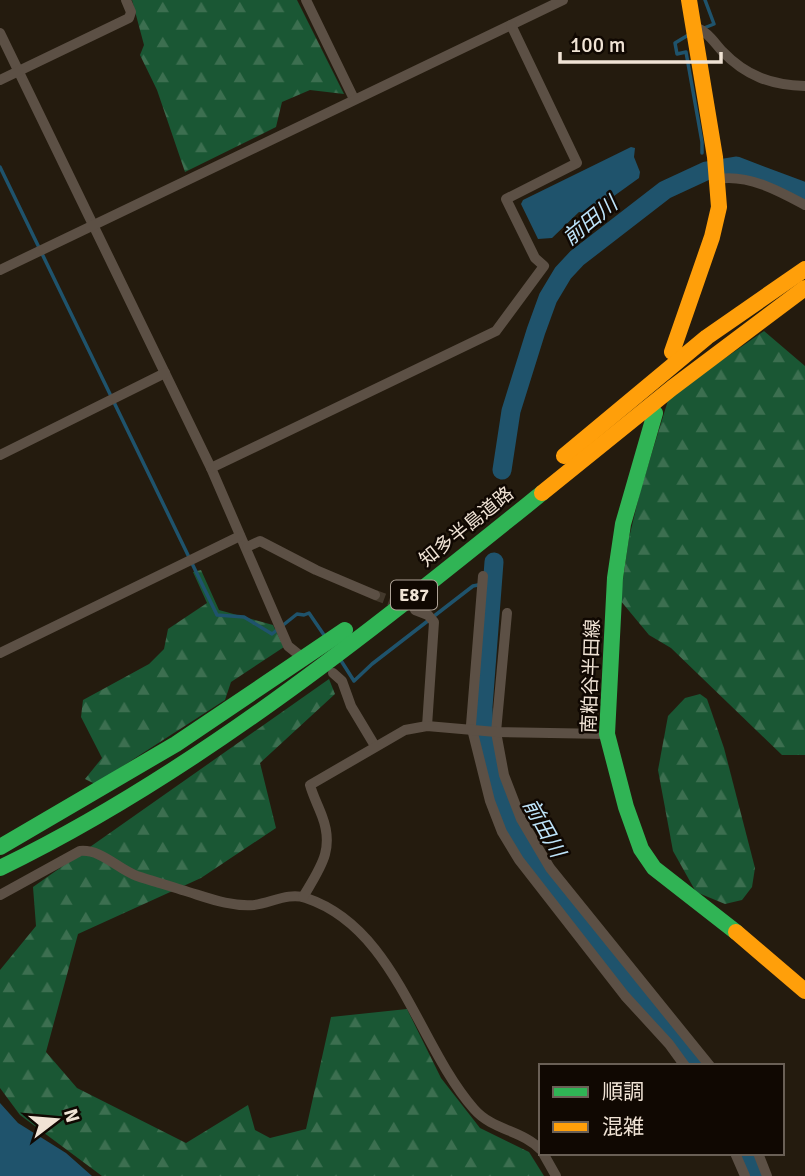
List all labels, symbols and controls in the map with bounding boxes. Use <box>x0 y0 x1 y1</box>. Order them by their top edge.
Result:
scale bar <box>560 21 721 65</box>
text: 100 m <box>570 32 625 58</box>
water label: 前田川 <box>557 190 624 251</box>
street label: 知多半島道路 <box>415 482 518 572</box>
road number: E87 <box>391 580 437 610</box>
street label: 南粕谷半田線 <box>577 619 605 733</box>
water label: 前田川 <box>517 794 572 864</box>
legend <box>539 1064 784 1155</box>
text: 順調 <box>602 1079 644 1105</box>
north arrow <box>21 1085 91 1155</box>
text: N <box>58 1106 85 1125</box>
text: 混雑 <box>602 1114 644 1140</box>

